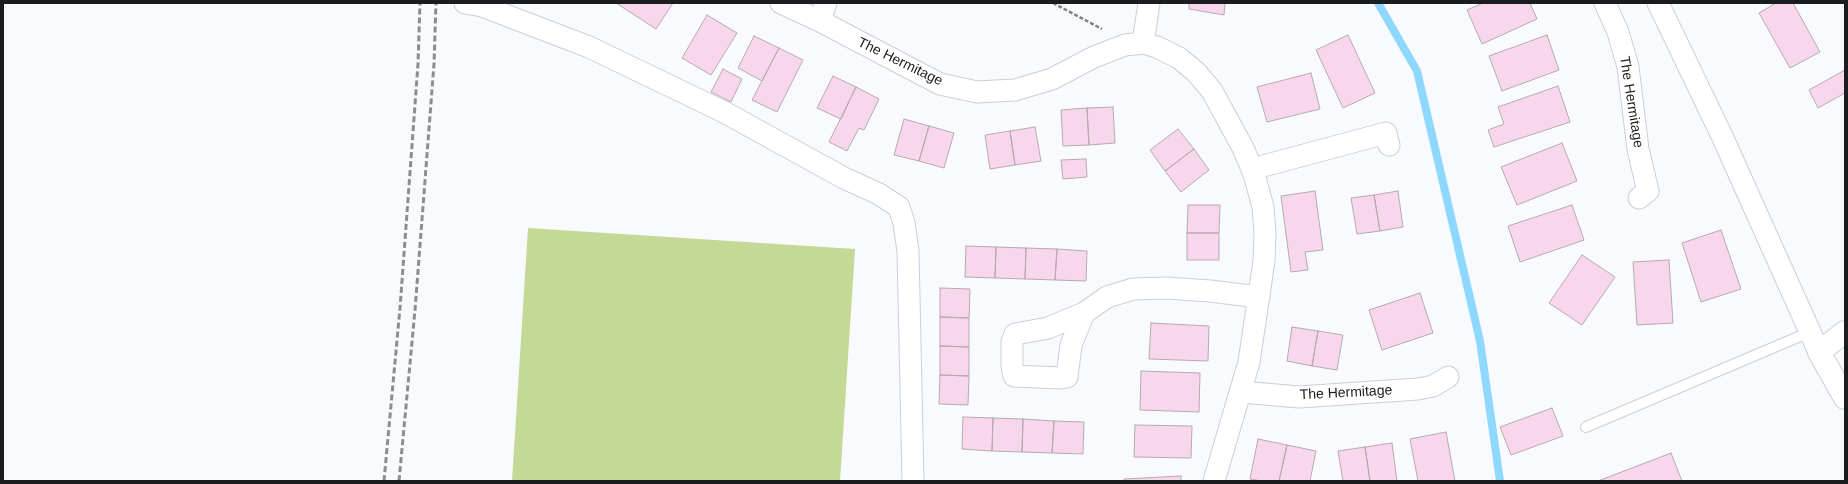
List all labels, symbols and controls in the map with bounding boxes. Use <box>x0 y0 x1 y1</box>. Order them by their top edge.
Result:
street label: The Hermitage <box>855 34 945 90</box>
street label: The Hermitage <box>1615 55 1647 149</box>
street label: The Hermitage <box>1299 382 1393 404</box>

